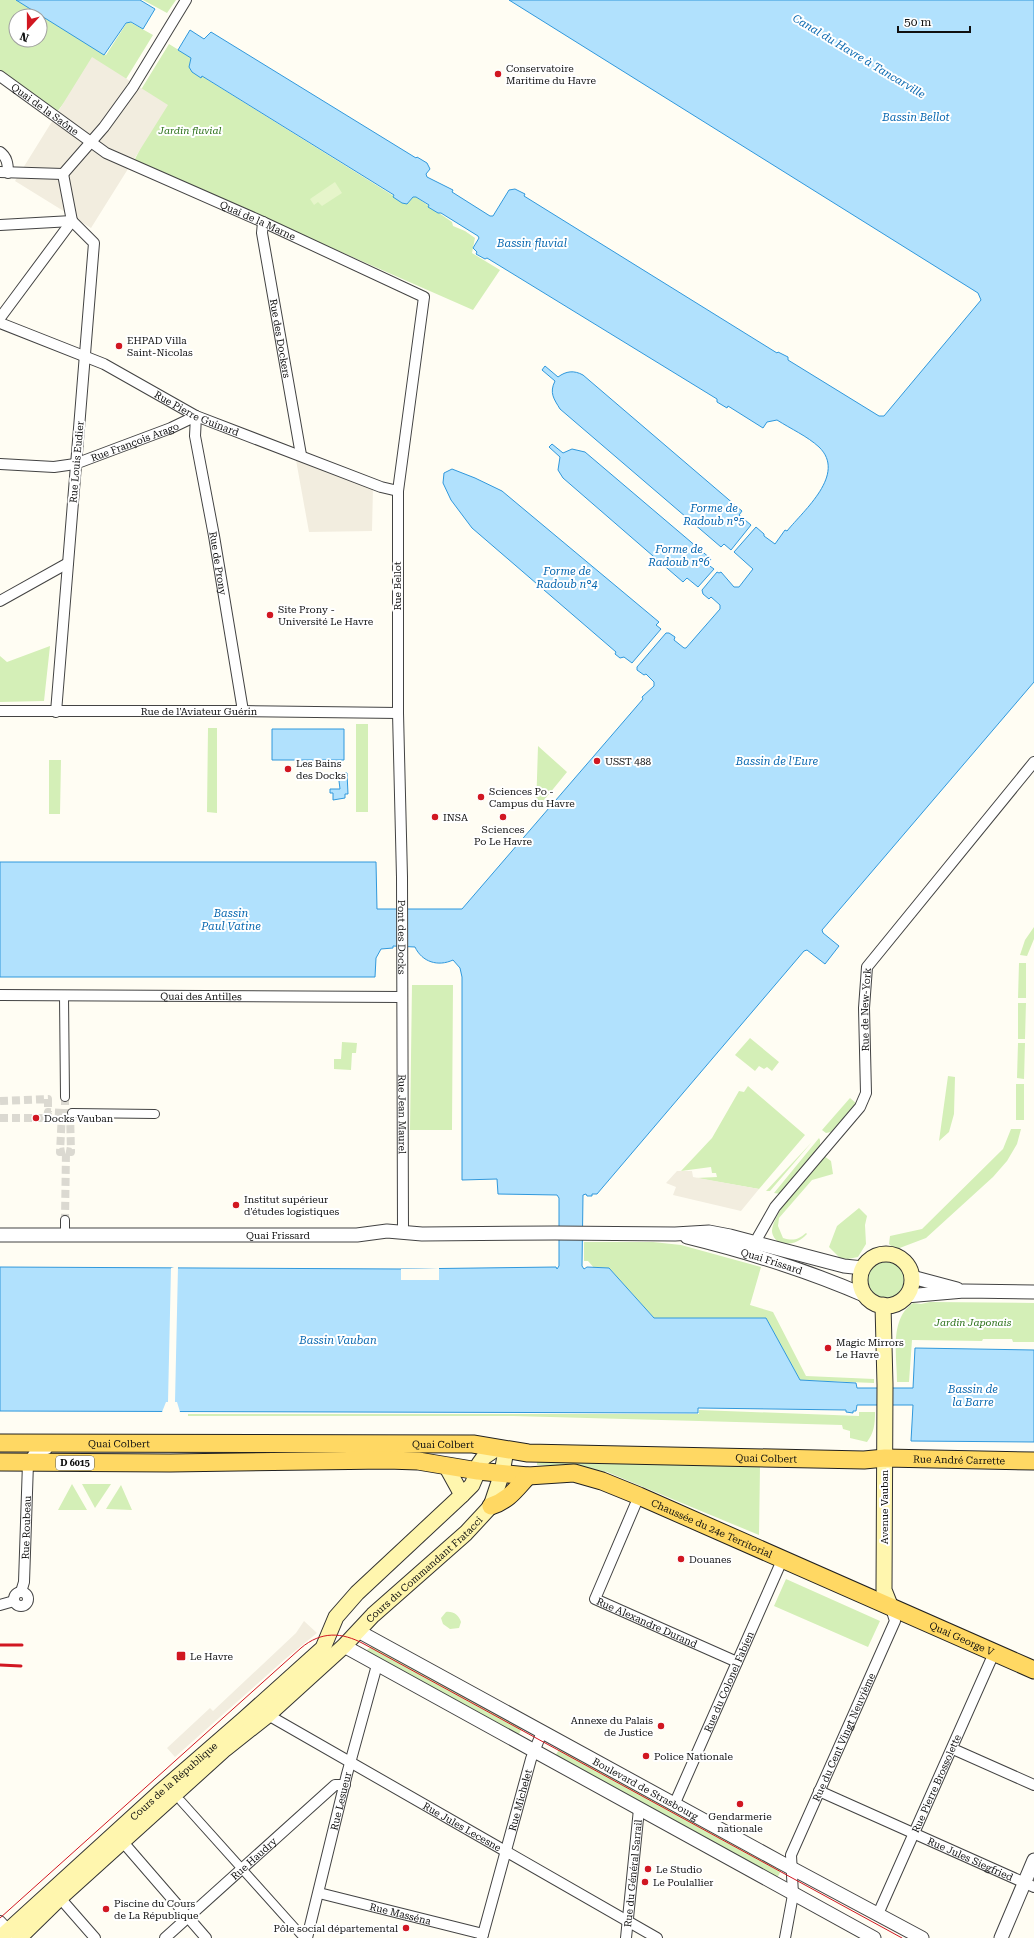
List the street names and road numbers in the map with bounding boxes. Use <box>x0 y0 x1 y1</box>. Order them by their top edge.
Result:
street label: Quai de la Saône <box>9 81 81 138</box>
street label: Quai de la Marne <box>218 199 298 243</box>
street label: Rue des Dockers <box>268 298 292 379</box>
street label: Rue Pierre Guinard <box>153 389 241 438</box>
street label: Rue François Arago <box>89 420 181 464</box>
street label: Rue Louis Eudier <box>67 421 86 503</box>
street label: Rue de Prony <box>207 531 229 596</box>
street label: Rue Bellot <box>392 561 403 611</box>
street label: Rue de l'Aviateur Guérin <box>141 706 258 717</box>
street label: Pont des Docks <box>396 900 407 975</box>
street label: Rue de New-York <box>859 967 873 1051</box>
street label: Quai des Antilles <box>160 991 242 1002</box>
street label: Rue Jean Maurel <box>397 1074 408 1154</box>
street label: Quai Frissard <box>246 1230 311 1241</box>
street label: Quai Frissard <box>739 1247 804 1277</box>
street label: Quai Colbert <box>88 1438 150 1449</box>
street label: Quai Colbert <box>412 1439 474 1450</box>
street label: Quai Colbert <box>735 1452 797 1465</box>
street label: Rue André Carrette <box>913 1454 1006 1466</box>
road number: D 6015 <box>56 1456 94 1470</box>
street label: Avenue Vauban <box>879 1469 890 1544</box>
street label: Rue Roubeau <box>20 1495 33 1560</box>
street label: Chaussée du 24e Territorial <box>649 1497 774 1560</box>
street label: Cours du Commandant Fratacci <box>364 1514 485 1625</box>
street label: Rue Alexandre Durand <box>595 1595 699 1650</box>
street label: Quai George V <box>928 1620 996 1658</box>
street label: Rue du Colonel Fabien <box>702 1629 756 1734</box>
street label: Rue du Cent Vingt Neuvième <box>811 1671 877 1803</box>
street label: Rue Pierre Brossolette <box>910 1732 963 1834</box>
street label: Cours de la République <box>128 1740 220 1823</box>
street label: Boulevard de Strasbourg <box>591 1756 700 1822</box>
street label: Rue Michelet <box>507 1768 534 1832</box>
street label: Rue Lesueur <box>328 1771 353 1831</box>
street label: Rue Jules Lecesne <box>421 1800 504 1854</box>
street label: Rue du Général Sarrail <box>622 1819 644 1928</box>
street label: Rue Haudry <box>229 1835 279 1882</box>
street label: Rue Jules Siegfried <box>926 1835 1015 1883</box>
street label: Rue Masséna <box>369 1901 433 1927</box>

